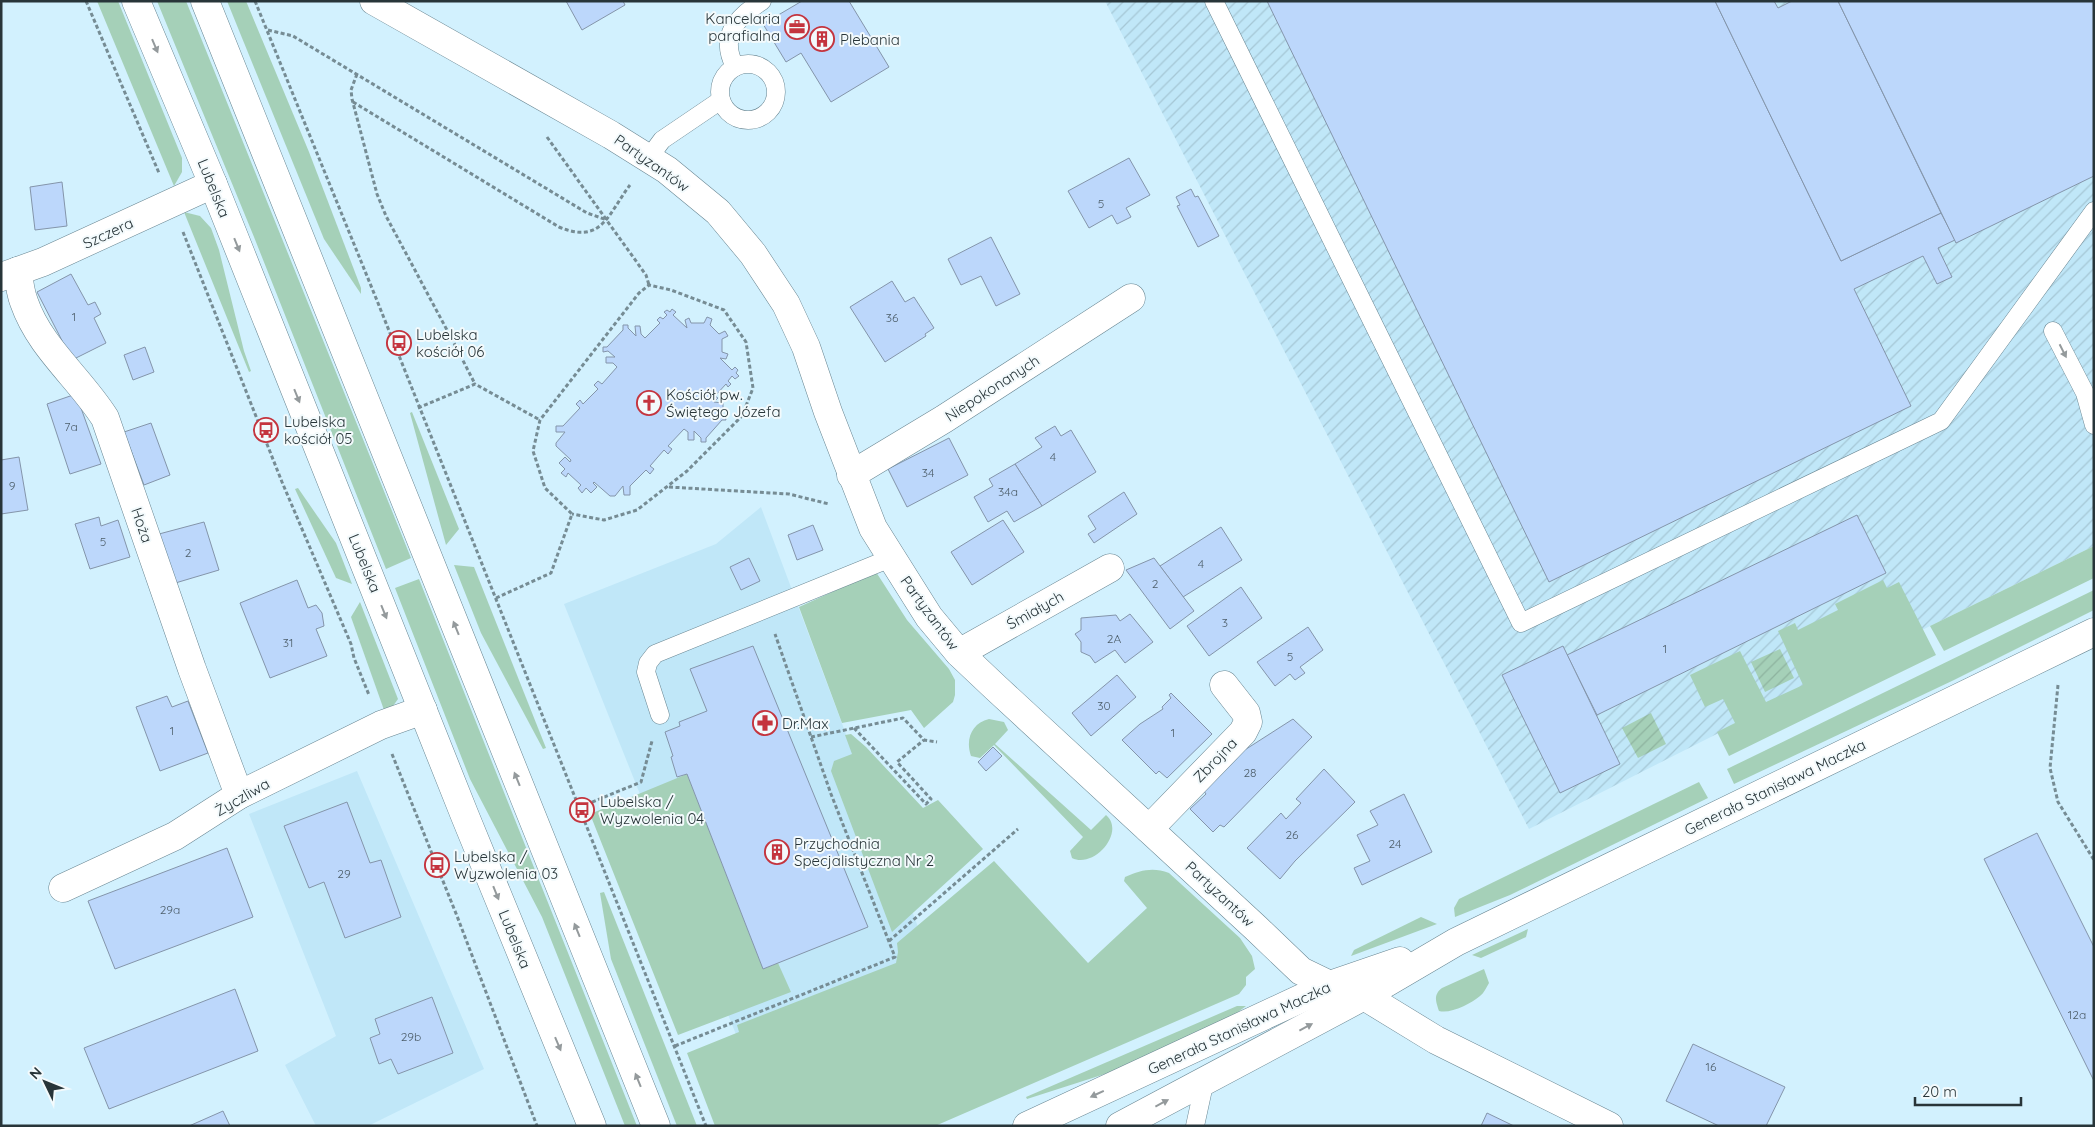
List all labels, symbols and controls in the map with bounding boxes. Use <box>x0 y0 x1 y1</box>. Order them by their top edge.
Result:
place label: Kancelaria parafialna <box>705 9 780 45</box>
office icon: Kancelaria parafialna <box>784 14 810 40</box>
building icon: Plebania <box>809 26 835 52</box>
place label: Plebania <box>840 30 900 49</box>
one-way arrow <box>151 39 159 54</box>
street label: Partyzantów <box>611 130 693 196</box>
street label: Lubelska <box>194 156 234 220</box>
house number: 5 <box>1098 196 1104 211</box>
street label: Szczera <box>80 213 136 253</box>
one-way arrow <box>233 238 241 253</box>
house number: 1 <box>72 309 76 324</box>
house number: 36 <box>886 310 899 325</box>
place label: Lubelska kościół 06 <box>416 325 484 361</box>
bus stop icon: Lubelska kościół 06 <box>386 330 412 356</box>
one-way arrow <box>2059 344 2067 358</box>
street label: Niepokonanych <box>941 350 1043 426</box>
place label: Kościół pw. Świętego Józefa <box>666 385 781 421</box>
one-way arrow <box>294 389 302 403</box>
church icon: Kościół pw. Świętego Józefa <box>636 390 662 416</box>
place label: Lubelska kościół 05 <box>284 412 353 448</box>
bus stop icon: Lubelska kościół 05 <box>253 417 279 443</box>
house number: 7a <box>64 419 78 434</box>
house number: 4 <box>1050 449 1056 464</box>
house number: 34 <box>922 465 934 480</box>
house number: 9 <box>9 478 16 493</box>
house number: 34a <box>998 484 1018 499</box>
street label: Hoża <box>127 505 157 545</box>
street label: Lubelska <box>345 531 385 595</box>
house number: 5 <box>100 534 106 549</box>
house number: 2 <box>185 545 192 560</box>
house number: 4 <box>1198 556 1204 571</box>
street label: Partyzantów <box>897 572 963 654</box>
house number: 2 <box>1152 576 1159 591</box>
street label: Śmiałych <box>1003 587 1067 633</box>
one-way arrow <box>380 605 388 620</box>
house number: 3 <box>1222 615 1228 630</box>
one-way arrow <box>452 621 460 635</box>
house number: 2A <box>1107 631 1121 646</box>
house number: 31 <box>283 635 293 650</box>
house number: 1 <box>1663 641 1667 656</box>
house number: 5 <box>1287 649 1293 664</box>
house number: 30 <box>1097 698 1111 713</box>
pharmacy icon: Dr.Max <box>752 710 778 736</box>
place label: Dr.Max <box>782 714 828 733</box>
house number: 1 <box>170 723 174 738</box>
house number: 1 <box>1171 725 1175 740</box>
street label: Zbrojna <box>1189 734 1241 786</box>
street label: Generała Stanisława Maczka <box>1681 735 1869 839</box>
house number: 28 <box>1243 765 1257 780</box>
one-way arrow <box>513 771 521 786</box>
street label: Życzliwa <box>211 774 273 820</box>
place label: Lubelska / Wyzwolenia 04 <box>600 792 704 828</box>
bus stop icon: Lubelska / Wyzwolenia 04 <box>569 797 595 823</box>
house number: 26 <box>1285 827 1299 842</box>
place label: Przychodnia Specjalistyczna Nr 2 <box>794 834 934 870</box>
house number: 24 <box>1389 836 1401 851</box>
building icon: Przychodnia Specjalistyczna Nr 2 <box>764 839 790 865</box>
place label: Lubelska / Wyzwolenia 03 <box>454 847 558 883</box>
bus stop icon: Lubelska / Wyzwolenia 03 <box>424 852 450 878</box>
street label: Partyzantów <box>1181 857 1259 931</box>
house number: 29 <box>337 866 351 881</box>
one-way arrow <box>493 886 501 900</box>
house number: 29a <box>160 902 180 917</box>
street label: Lubelska <box>495 907 535 971</box>
one-way arrow <box>573 922 581 937</box>
street label: Generała Stanisława Maczka <box>1145 977 1333 1079</box>
house number: 12a <box>2068 1007 2086 1022</box>
one-way arrow <box>1299 1022 1313 1031</box>
house number: 29b <box>401 1029 421 1044</box>
one-way arrow <box>554 1037 562 1051</box>
north arrow <box>20 1057 70 1107</box>
house number: 16 <box>1706 1059 1717 1074</box>
text: N <box>25 1063 46 1083</box>
one-way arrow <box>633 1073 641 1088</box>
scale bar <box>1915 1074 2021 1106</box>
text: 20 m <box>1922 1082 1957 1101</box>
one-way arrow <box>1090 1090 1104 1098</box>
one-way arrow <box>1156 1098 1169 1107</box>

